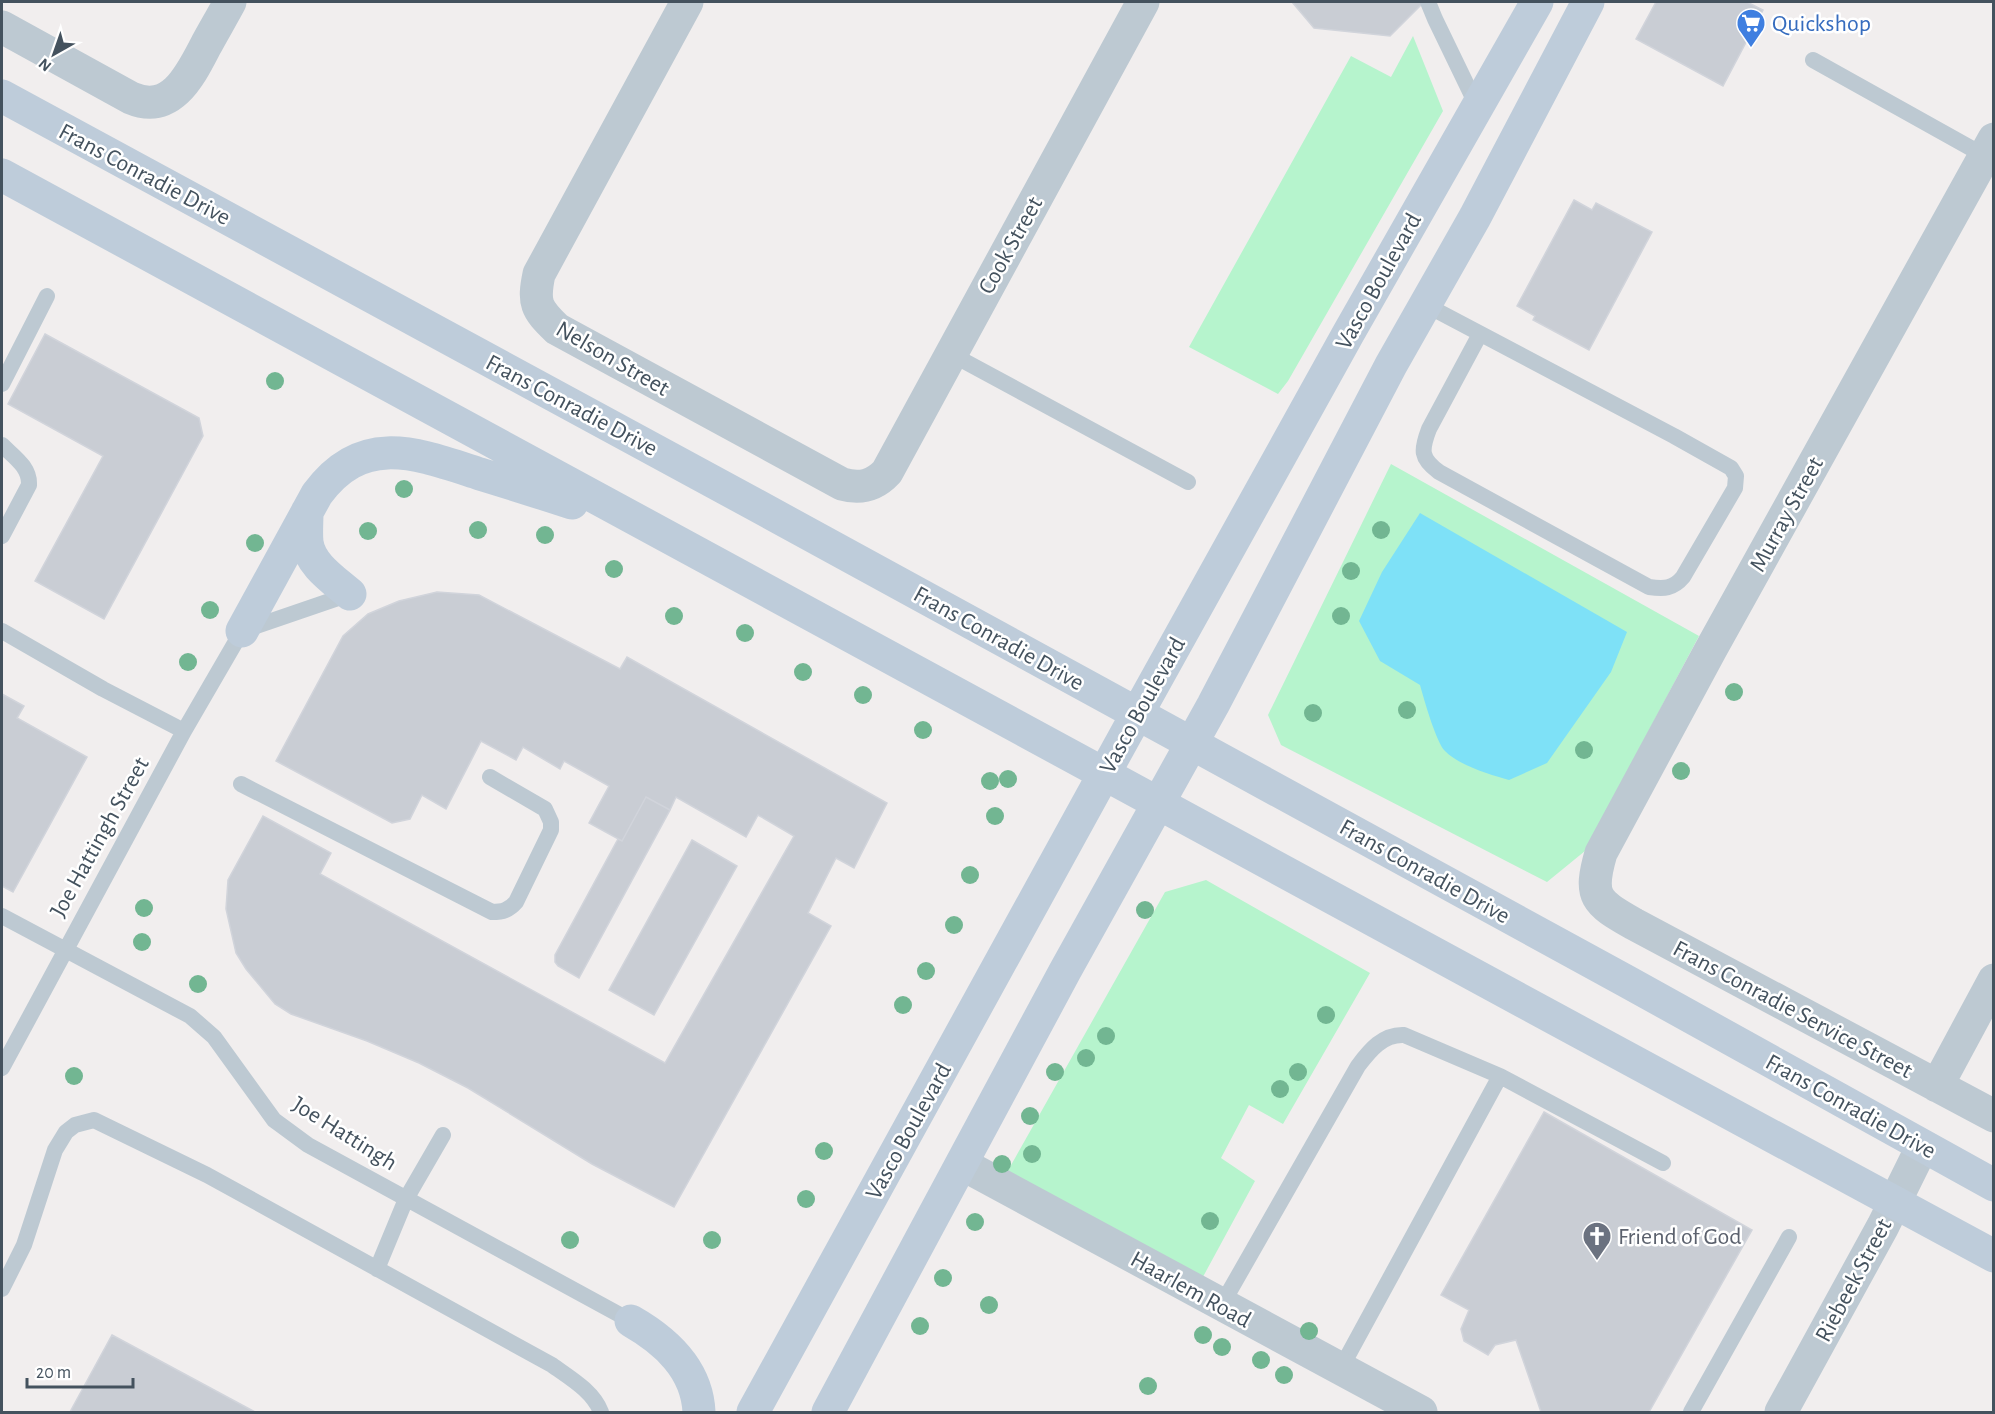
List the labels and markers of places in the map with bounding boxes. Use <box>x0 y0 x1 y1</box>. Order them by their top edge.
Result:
supermarket icon: Quickshop <box>1735 7 1767 49</box>
place label: Quickshop <box>1772 12 1871 36</box>
church icon: Friend of God <box>1581 1220 1613 1262</box>
place label: Friend of God <box>1618 1225 1742 1249</box>

